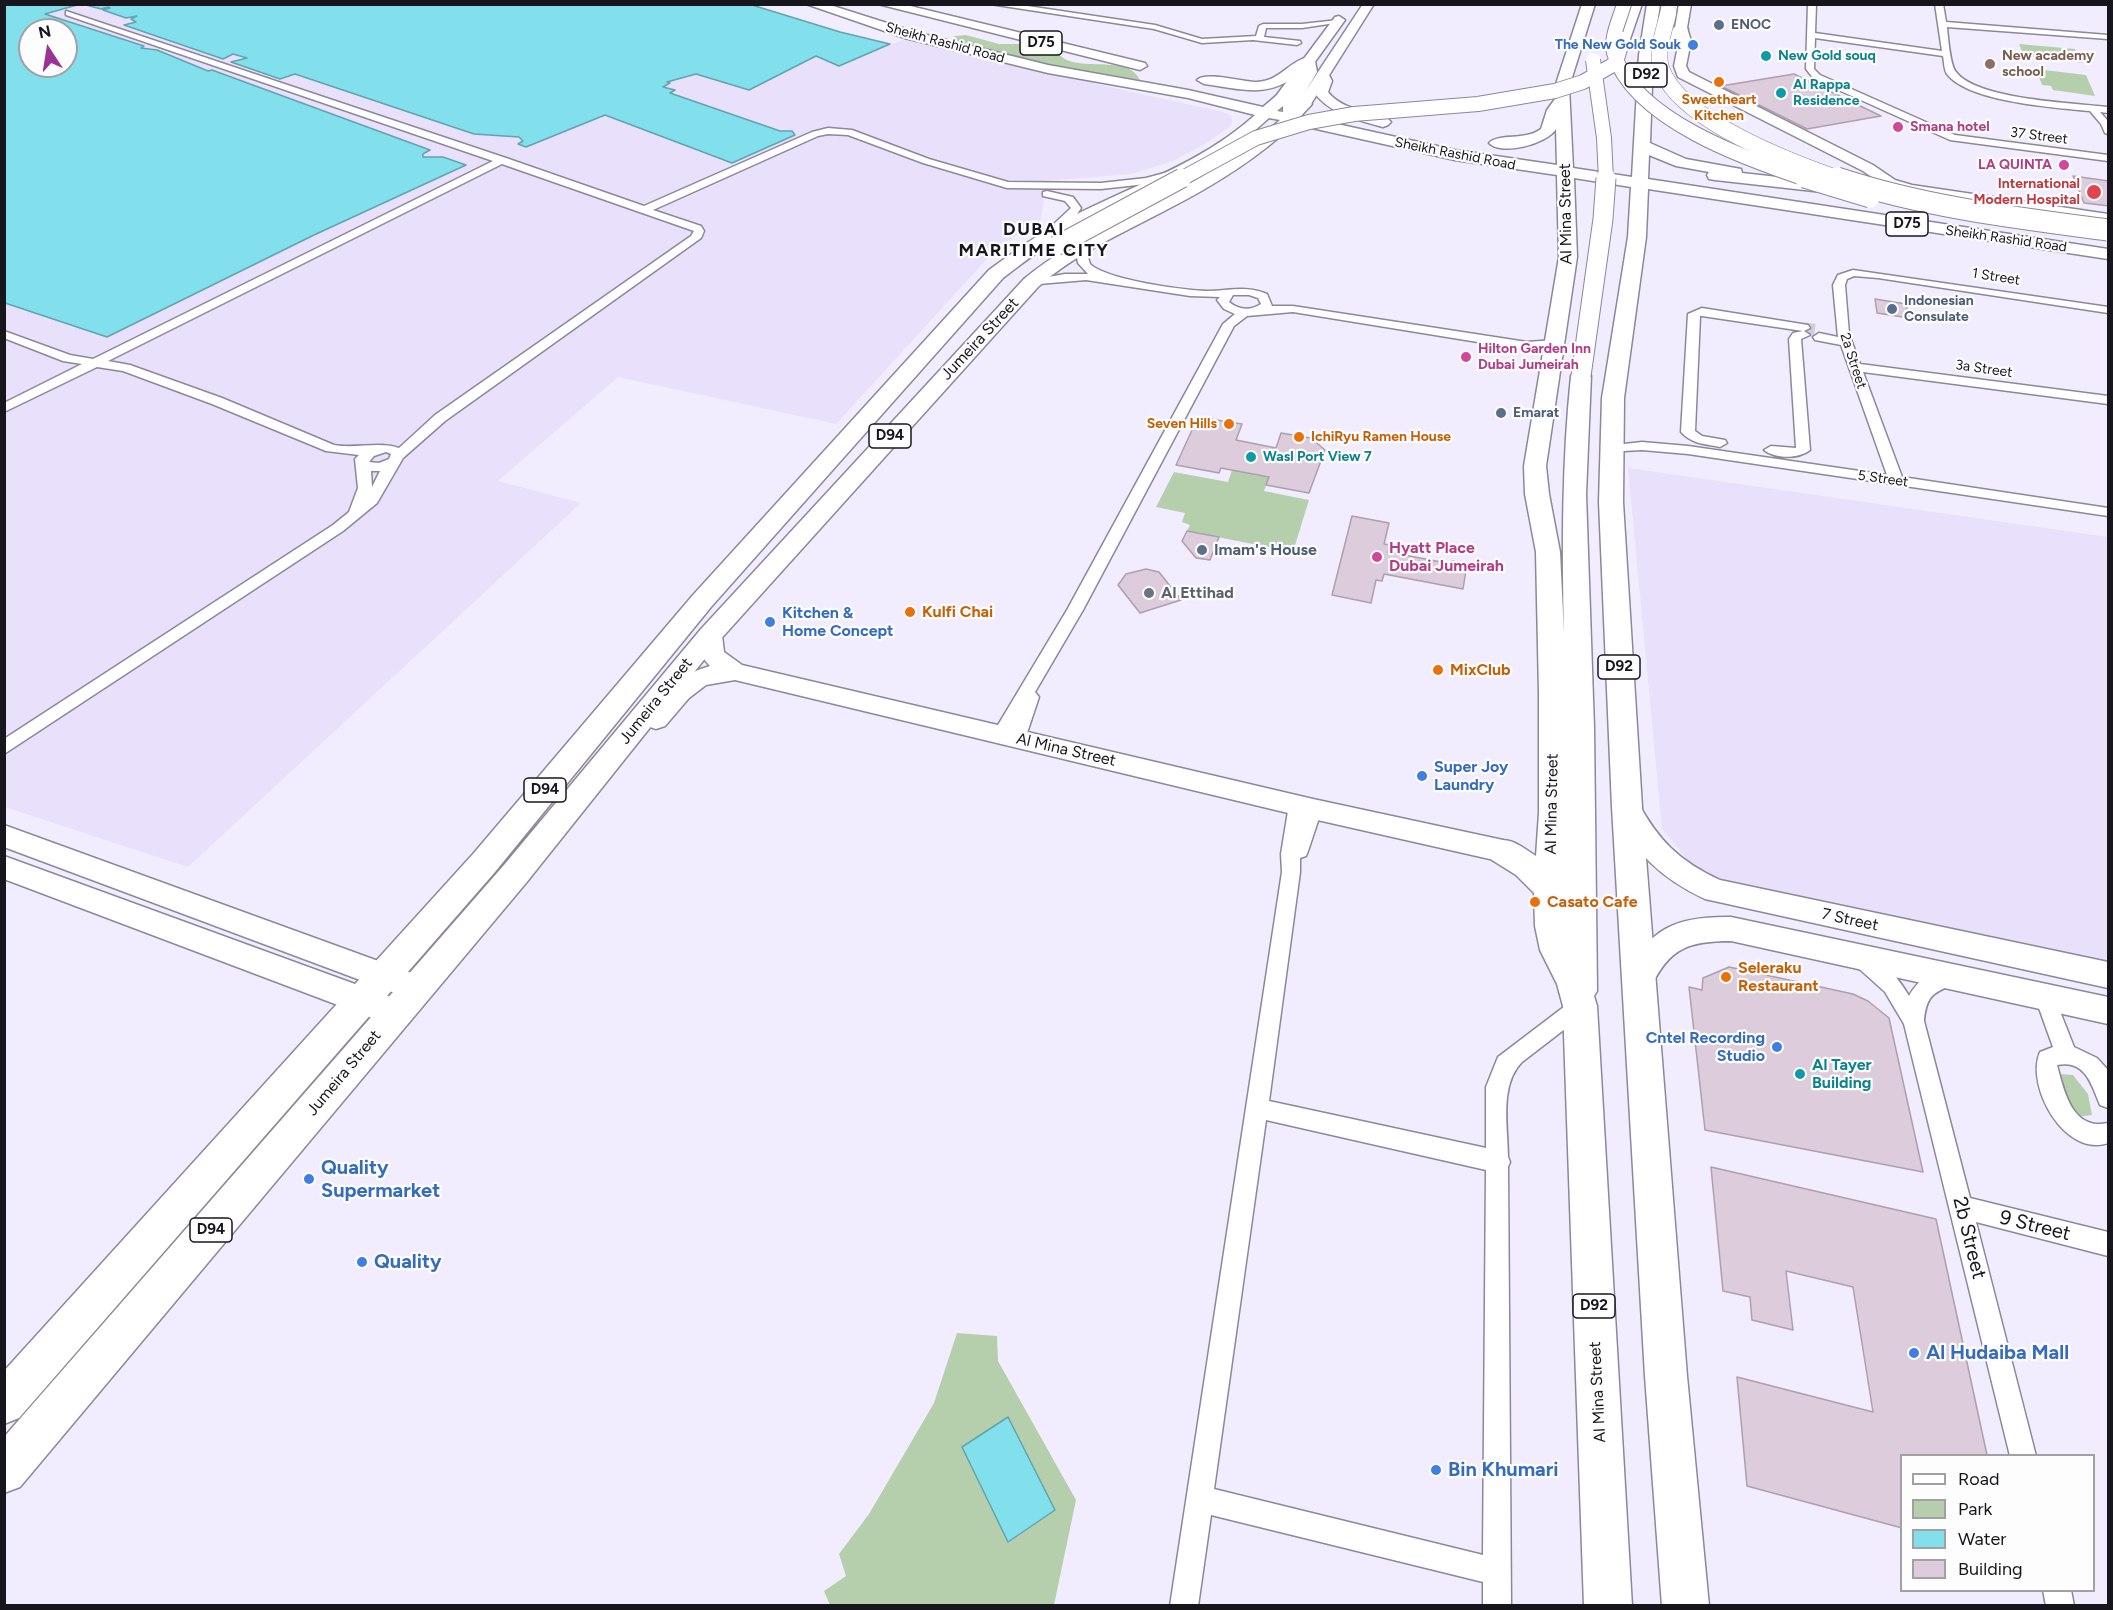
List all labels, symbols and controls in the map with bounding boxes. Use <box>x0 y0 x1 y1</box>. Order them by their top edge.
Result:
place label: ENOC <box>1731 17 1771 33</box>
north arrow <box>18 18 78 78</box>
marker: ENOC <box>1712 18 1726 32</box>
street label: Sheikh Rashid Road <box>884 19 1006 67</box>
text: N <box>37 21 53 42</box>
road number: D75 <box>1020 31 1062 55</box>
place label: The New Gold Souk <box>1555 37 1681 53</box>
marker: The New Gold Souk <box>1686 38 1700 52</box>
place label: New Gold souq <box>1778 48 1876 64</box>
place label: New academy school <box>2002 48 2094 80</box>
marker: New Gold souq <box>1759 49 1773 63</box>
marker: New academy school <box>1983 57 1997 71</box>
road number: D92 <box>1625 63 1667 87</box>
marker: Sweetheart Kitchen <box>1712 75 1726 89</box>
place label: Al Rappa Residence <box>1793 77 1859 110</box>
marker: Al Rappa Residence <box>1774 86 1788 100</box>
place label: Sweetheart Kitchen <box>1681 92 1757 124</box>
place label: Smana hotel <box>1910 119 1990 135</box>
marker: Smana hotel <box>1891 120 1905 134</box>
street label: 37 Street <box>2009 124 2069 148</box>
street label: Sheikh Rashid Road <box>1393 134 1517 174</box>
place label: LA QUINTA <box>1978 157 2052 173</box>
marker: LA QUINTA <box>2057 158 2071 172</box>
street label: Al Mina Street <box>1556 163 1576 265</box>
place label: International Modern Hospital <box>1974 176 2080 208</box>
marker: International Modern Hospital <box>2085 183 2103 201</box>
road number: D75 <box>1886 212 1928 236</box>
district label: DUBAI MARITIME CITY <box>958 219 1110 262</box>
street label: Sheikh Rashid Road <box>1944 222 2068 256</box>
street label: 1 Street <box>1971 265 2021 289</box>
place label: Indonesian Consulate <box>1904 293 1974 326</box>
street label: Jumeira Street <box>937 294 1023 384</box>
marker: Indonesian Consulate <box>1885 302 1899 316</box>
street label: 2a Street <box>1836 331 1870 391</box>
place label: Hilton Garden Inn Dubai Jumeirah <box>1478 341 1591 374</box>
marker: Hilton Garden Inn Dubai Jumeirah <box>1459 350 1473 364</box>
street label: 3a Street <box>1954 357 2014 381</box>
place label: Emarat <box>1513 405 1559 421</box>
marker: Emarat <box>1494 406 1508 420</box>
place label: Seven Hills <box>1147 416 1217 432</box>
marker: Seven Hills <box>1222 417 1236 431</box>
road number: D94 <box>869 424 911 448</box>
place label: IchiRyu Ramen House <box>1311 429 1451 445</box>
marker: IchiRyu Ramen House <box>1292 430 1306 444</box>
place label: Wasl Port View 7 <box>1263 449 1372 465</box>
marker: Wasl Port View 7 <box>1244 450 1258 464</box>
street label: 5 Street <box>1857 467 1909 491</box>
place label: Hyatt Place Dubai Jumeirah <box>1389 538 1504 576</box>
place label: Imam's House <box>1214 540 1317 560</box>
marker: Imam's House <box>1195 543 1209 557</box>
marker: Hyatt Place Dubai Jumeirah <box>1370 550 1384 564</box>
place label: Al Ettihad <box>1161 583 1234 603</box>
marker: Al Ettihad <box>1142 586 1156 600</box>
place label: Kulfi Chai <box>922 602 993 622</box>
place label: Kitchen & Home Concept <box>782 603 894 641</box>
marker: Kulfi Chai <box>903 605 917 619</box>
marker: Kitchen & Home Concept <box>763 615 777 629</box>
street label: Jumeira Street <box>615 654 697 748</box>
road number: D92 <box>1598 655 1640 679</box>
place label: MixClub <box>1450 660 1511 680</box>
marker: MixClub <box>1431 663 1445 677</box>
street label: Al Mina Street <box>1014 729 1118 771</box>
street label: Al Mina Street <box>1542 753 1562 855</box>
place label: Super Joy Laundry <box>1434 757 1508 795</box>
marker: Super Joy Laundry <box>1415 769 1429 783</box>
road number: D94 <box>524 778 566 802</box>
place label: Casato Cafe <box>1547 892 1638 912</box>
marker: Casato Cafe <box>1528 895 1542 909</box>
street label: 7 Street <box>1820 905 1880 935</box>
place label: Seleraku Restaurant <box>1738 958 1819 996</box>
marker: Seleraku Restaurant <box>1719 970 1733 984</box>
street label: Jumeira Street <box>303 1026 385 1120</box>
place label: Cntel Recording Studio <box>1646 1028 1765 1066</box>
marker: Cntel Recording Studio <box>1770 1040 1784 1054</box>
place label: Al Tayer Building <box>1812 1055 1872 1093</box>
marker: Al Tayer Building <box>1793 1067 1807 1081</box>
place label: Quality Supermarket <box>321 1156 440 1203</box>
marker: Quality Supermarket <box>302 1172 316 1186</box>
street label: 2b Street <box>1947 1194 1991 1282</box>
street label: 9 Street <box>1997 1206 2073 1246</box>
road number: D94 <box>190 1218 232 1242</box>
place label: Quality <box>374 1250 442 1274</box>
marker: Quality <box>355 1255 369 1269</box>
road number: D92 <box>1573 1294 1615 1318</box>
street label: Al Mina Street <box>1586 1341 1610 1443</box>
place label: Al Hudaiba Mall <box>1926 1341 2069 1365</box>
marker: Al Hudaiba Mall <box>1907 1346 1921 1360</box>
legend <box>1900 1454 2095 1592</box>
place label: Bin Khumari <box>1448 1458 1559 1482</box>
marker: Bin Khumari <box>1429 1463 1443 1477</box>
text: Road <box>1958 1468 1999 1490</box>
text: Park <box>1958 1498 1992 1520</box>
text: Water <box>1958 1528 2006 1550</box>
text: Building <box>1958 1558 2023 1580</box>

